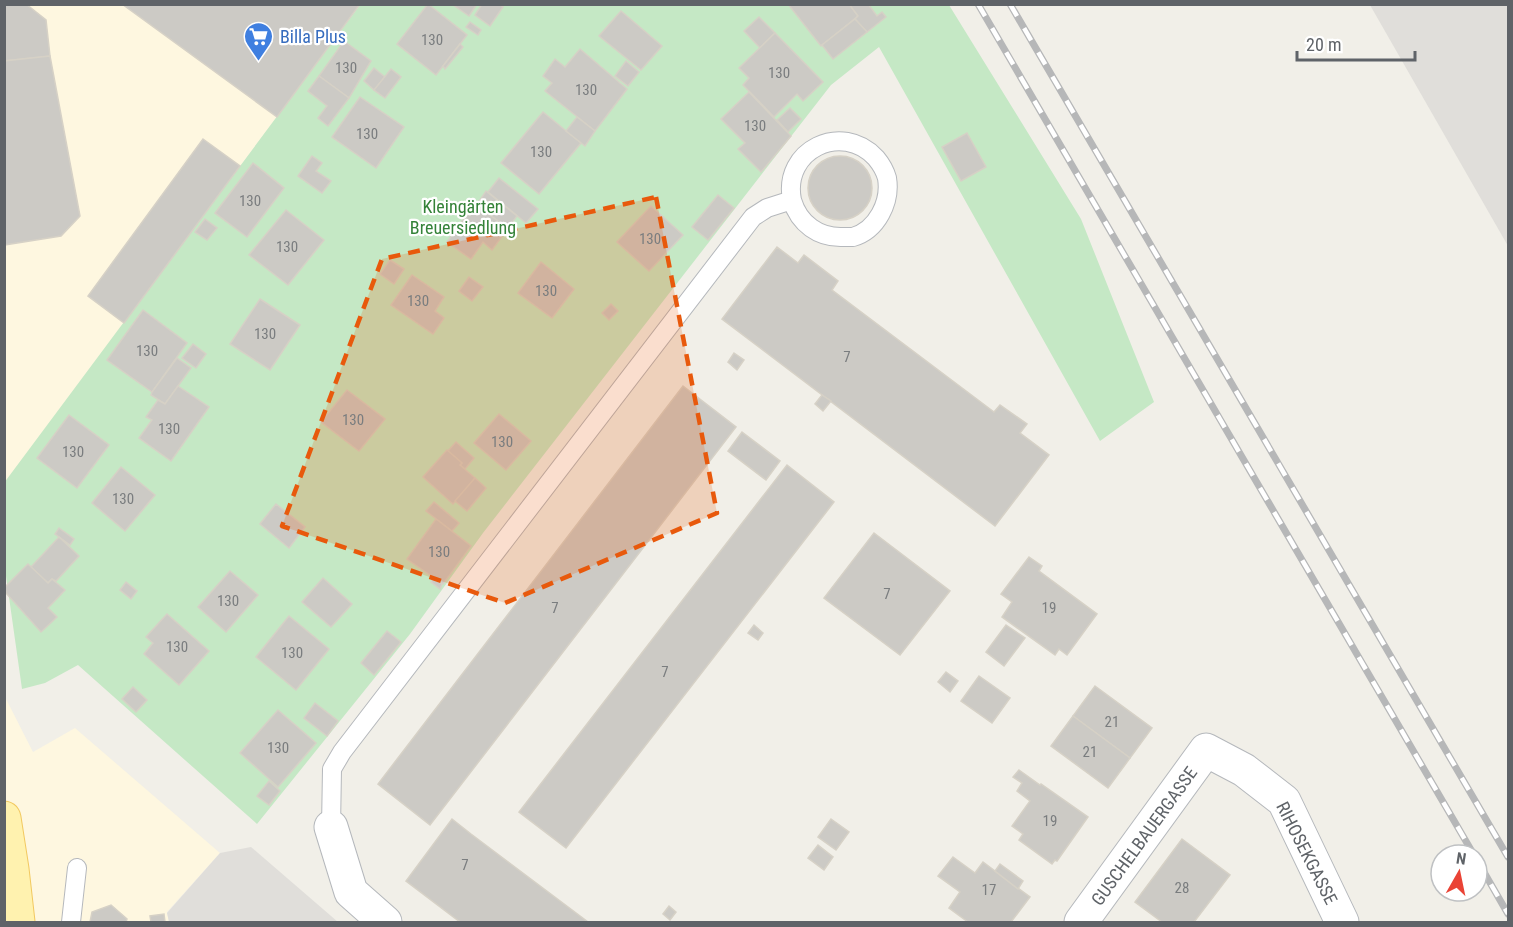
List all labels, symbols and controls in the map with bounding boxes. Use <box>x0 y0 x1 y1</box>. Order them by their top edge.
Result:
supermarket icon: Billa Plus <box>243 20 275 62</box>
scale bar <box>1297 24 1416 62</box>
place label: Billa Plus <box>280 26 346 47</box>
house number: 130 <box>421 31 443 49</box>
text: 20 m <box>1306 34 1341 55</box>
house number: 130 <box>335 59 357 77</box>
house number: 130 <box>768 64 790 82</box>
house number: 130 <box>575 81 597 99</box>
house number: 130 <box>744 117 766 135</box>
house number: 130 <box>356 125 378 143</box>
house number: 130 <box>530 143 552 161</box>
house number: 130 <box>239 192 261 210</box>
park label: Kleingärten Breuersiedlung <box>410 196 516 238</box>
house number: 130 <box>639 230 661 248</box>
house number: 130 <box>276 238 298 256</box>
house number: 130 <box>535 282 557 300</box>
house number: 130 <box>407 292 429 310</box>
house number: 130 <box>254 325 276 343</box>
house number: 130 <box>136 342 158 360</box>
house number: 7 <box>843 348 851 366</box>
house number: 130 <box>342 411 364 429</box>
house number: 130 <box>158 420 180 438</box>
house number: 130 <box>491 433 513 451</box>
house number: 130 <box>62 443 84 461</box>
house number: 130 <box>112 490 134 508</box>
house number: 130 <box>428 543 450 561</box>
house number: 7 <box>883 585 891 603</box>
house number: 130 <box>217 592 239 610</box>
house number: 7 <box>551 599 559 617</box>
house number: 19 <box>1042 599 1056 617</box>
house number: 130 <box>166 638 188 656</box>
house number: 130 <box>281 644 303 662</box>
house number: 7 <box>661 663 669 681</box>
house number: 21 <box>1105 713 1119 731</box>
house number: 130 <box>267 739 289 757</box>
house number: 21 <box>1083 743 1097 761</box>
street label: GUSCHELBAUERGASSE <box>1087 763 1201 909</box>
street label: RIHOSEKGASSE <box>1272 798 1342 908</box>
house number: 19 <box>1043 812 1057 830</box>
north arrow <box>1429 843 1489 903</box>
text: N <box>1455 849 1468 869</box>
house number: 7 <box>461 856 469 874</box>
house number: 28 <box>1175 879 1189 897</box>
house number: 17 <box>982 881 996 899</box>

